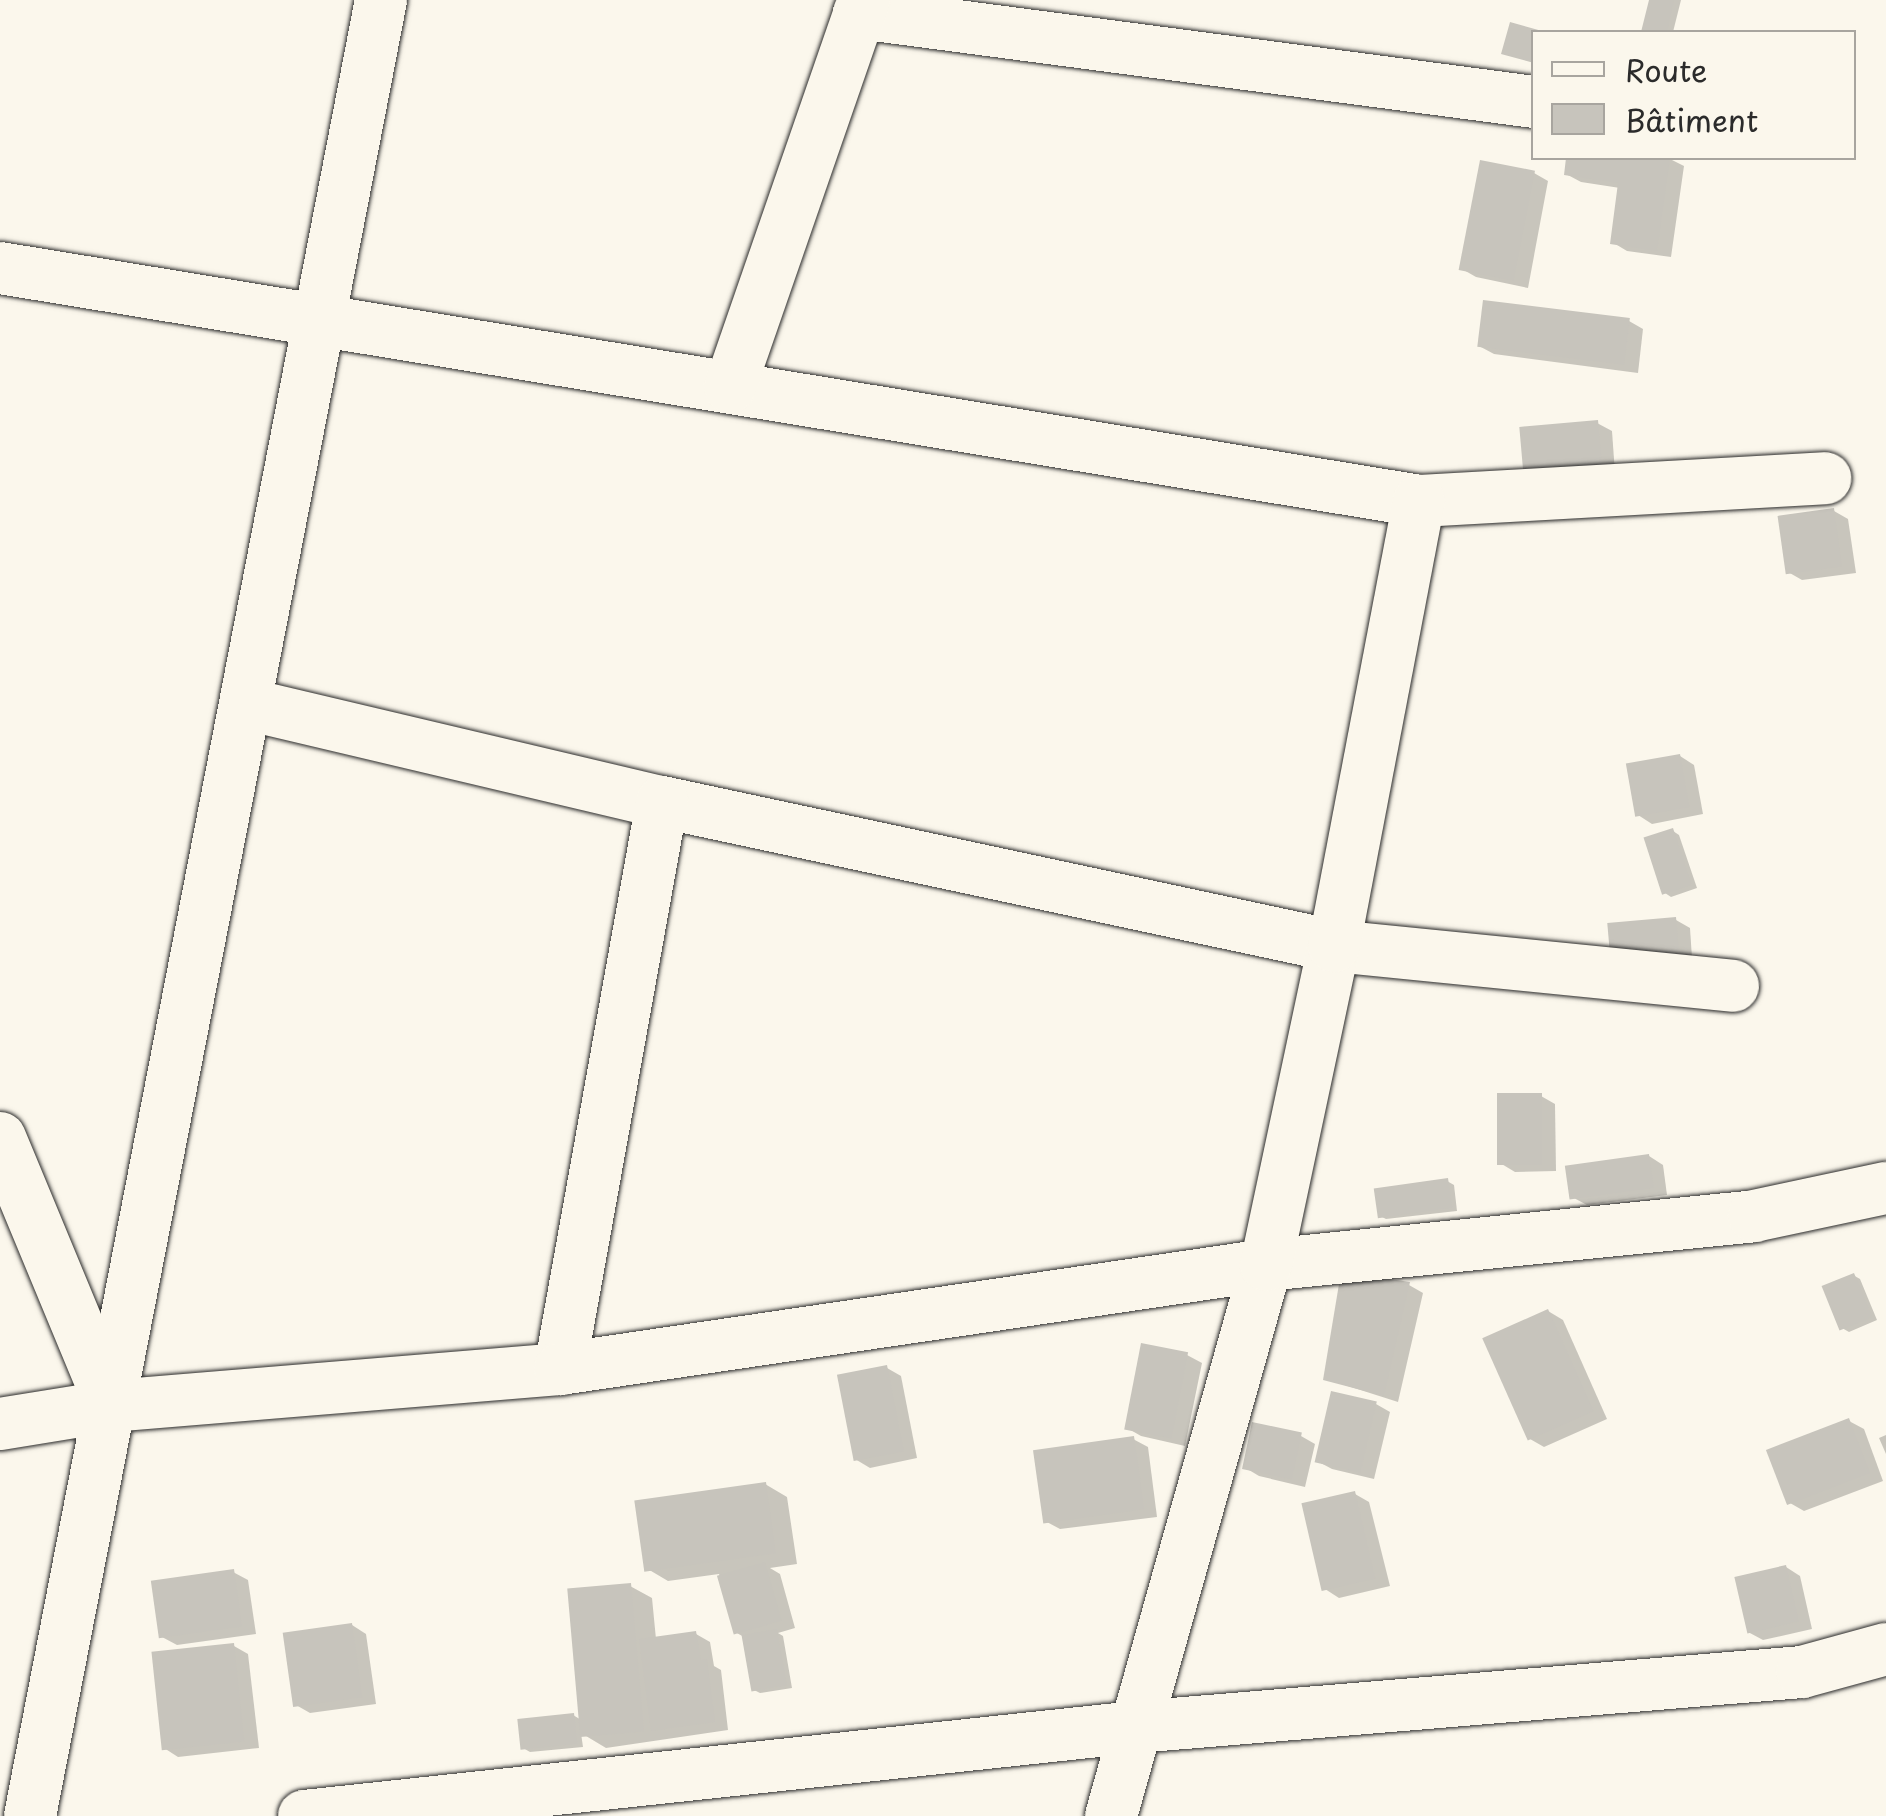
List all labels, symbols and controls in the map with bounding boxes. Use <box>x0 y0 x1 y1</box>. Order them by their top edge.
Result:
legend <box>1531 30 1856 160</box>
text: Route <box>1625 47 1707 92</box>
text: Bâtiment <box>1625 97 1758 142</box>

